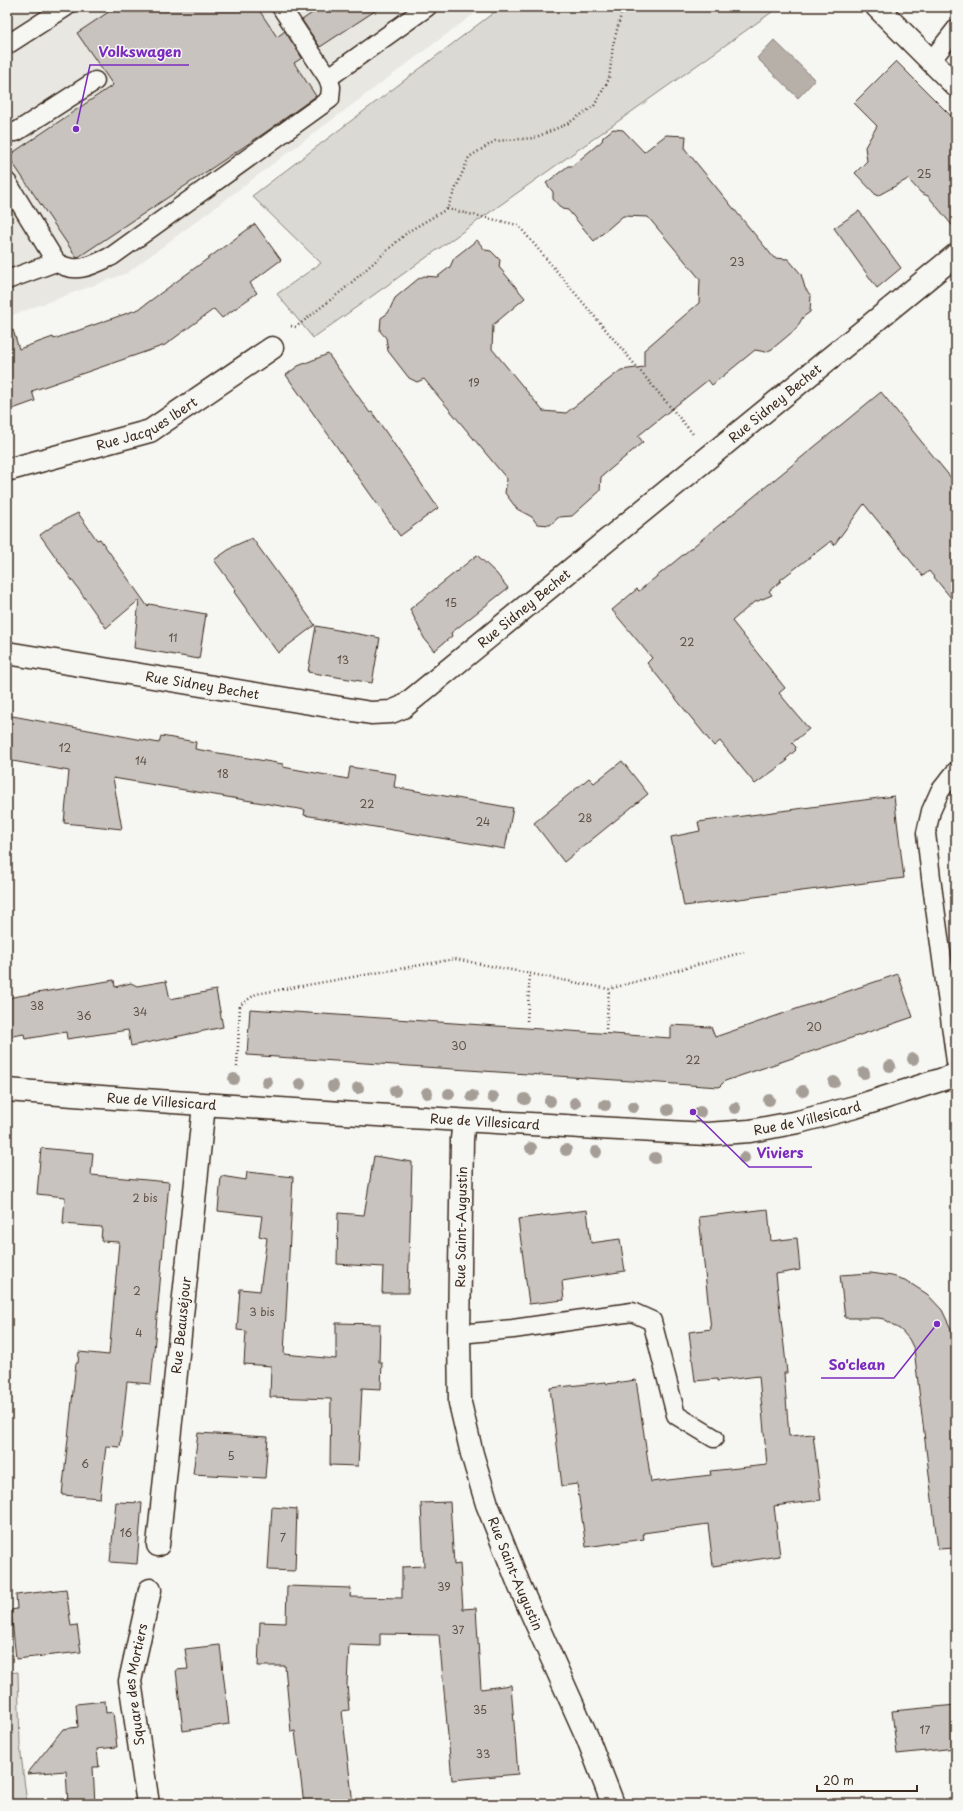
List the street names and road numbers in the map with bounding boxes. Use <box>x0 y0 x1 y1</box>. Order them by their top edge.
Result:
street label: Rue Sidney Bechet <box>724 359 825 447</box>
street label: Rue Jacques Ibert <box>94 392 201 454</box>
street label: Rue Sidney Bechet <box>473 564 574 652</box>
street label: Rue Sidney Bechet <box>144 666 261 703</box>
street label: Rue de Villesicard <box>106 1087 217 1114</box>
street label: Rue de Villesicard <box>752 1096 863 1139</box>
street label: Rue de Villesicard <box>430 1108 540 1134</box>
street label: Rue Saint-Augustin <box>450 1166 471 1288</box>
street label: Rue Beauséjour <box>166 1275 195 1375</box>
street label: Rue Saint-Augustin <box>484 1514 548 1633</box>
street label: Square des Mortiers <box>120 1621 151 1747</box>

